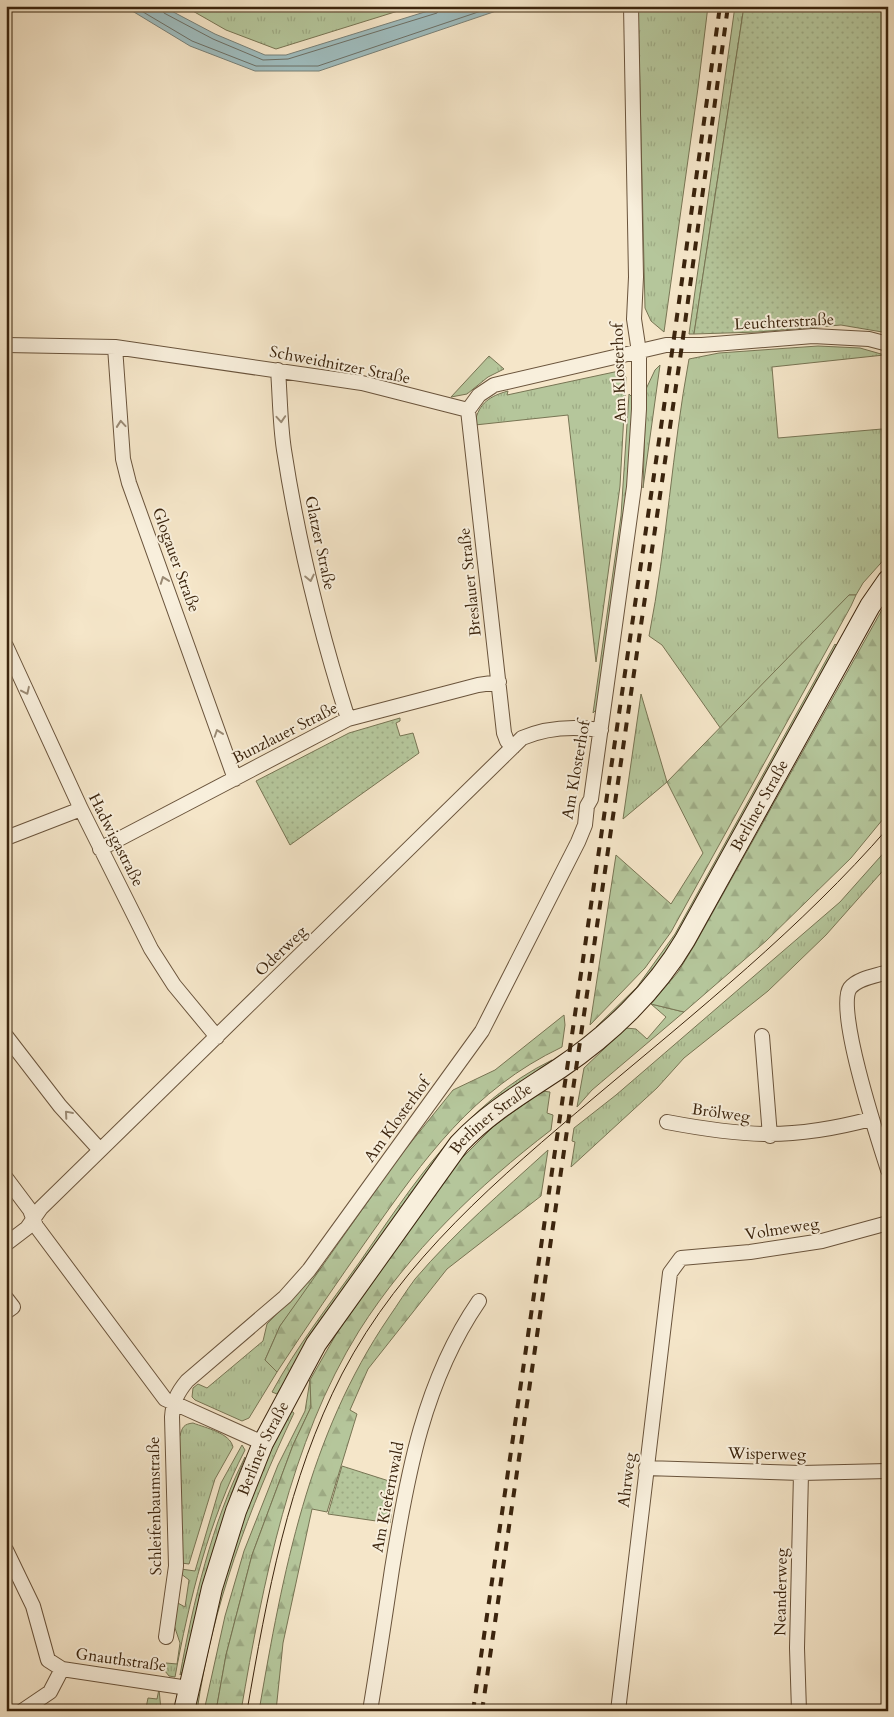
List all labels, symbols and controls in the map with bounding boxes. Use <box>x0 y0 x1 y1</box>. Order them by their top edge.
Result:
street label: Leuchterstraße <box>734 308 834 336</box>
street label: Am Klosterhof <box>606 320 632 423</box>
street label: Schweidnitzer Straße <box>268 341 412 389</box>
one-way arrow <box>276 415 287 423</box>
one-way arrow <box>115 420 126 428</box>
street label: Glatzer Straße <box>299 494 341 592</box>
street label: Glogauer Straße <box>147 505 205 615</box>
street label: Breslauer Straße <box>453 527 487 637</box>
one-way arrow <box>304 574 315 583</box>
one-way arrow <box>160 576 170 585</box>
one-way arrow <box>20 686 31 695</box>
street label: Bunzlauer Straße <box>228 697 342 769</box>
street label: Am Klosterhof <box>557 716 596 821</box>
one-way arrow <box>214 729 224 738</box>
street label: Berliner Straße <box>725 756 794 855</box>
street label: Hadwigastraße <box>83 790 149 890</box>
street label: Oderweg <box>250 921 312 981</box>
street label: Am Klosterhof <box>359 1071 437 1167</box>
street label: Berliner Straße <box>444 1078 537 1159</box>
street label: Brölweg <box>691 1098 752 1128</box>
one-way arrow <box>65 1110 74 1119</box>
street label: Volmeweg <box>744 1212 820 1246</box>
street label: Berliner Straße <box>232 1397 294 1499</box>
street label: Schleifenbaumstraße <box>143 1436 167 1576</box>
street label: Am Kiefernwald <box>366 1439 410 1554</box>
street label: Wisperweg <box>727 1442 806 1466</box>
street label: Ahrweg <box>613 1451 641 1509</box>
street label: Neanderweg <box>769 1548 793 1636</box>
street label: Gnauthstraße <box>74 1643 168 1677</box>

